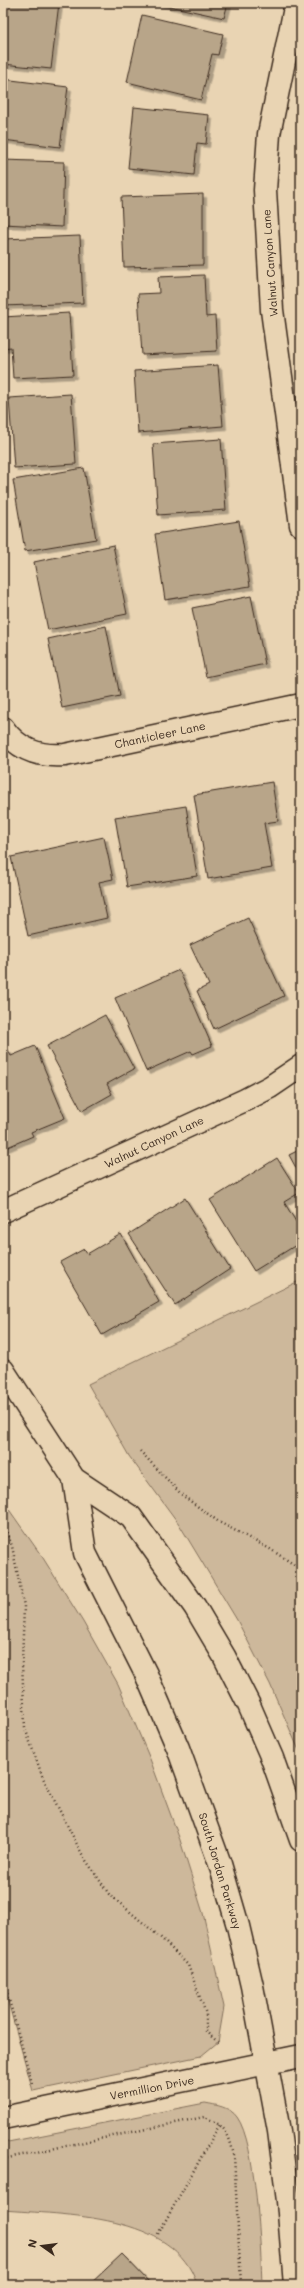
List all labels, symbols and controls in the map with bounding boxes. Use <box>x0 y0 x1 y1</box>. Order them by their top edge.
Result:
street label: Walnut Canyon Lane <box>258 208 281 317</box>
street label: Chanticleer Lane <box>113 718 207 751</box>
street label: Walnut Canyon Lane <box>102 1112 206 1171</box>
street label: South Jordan Parkway <box>196 1811 245 1931</box>
street label: Vermillion Drive <box>108 2072 196 2103</box>
north arrow <box>22 2226 62 2266</box>
text: N <box>24 2238 40 2249</box>

